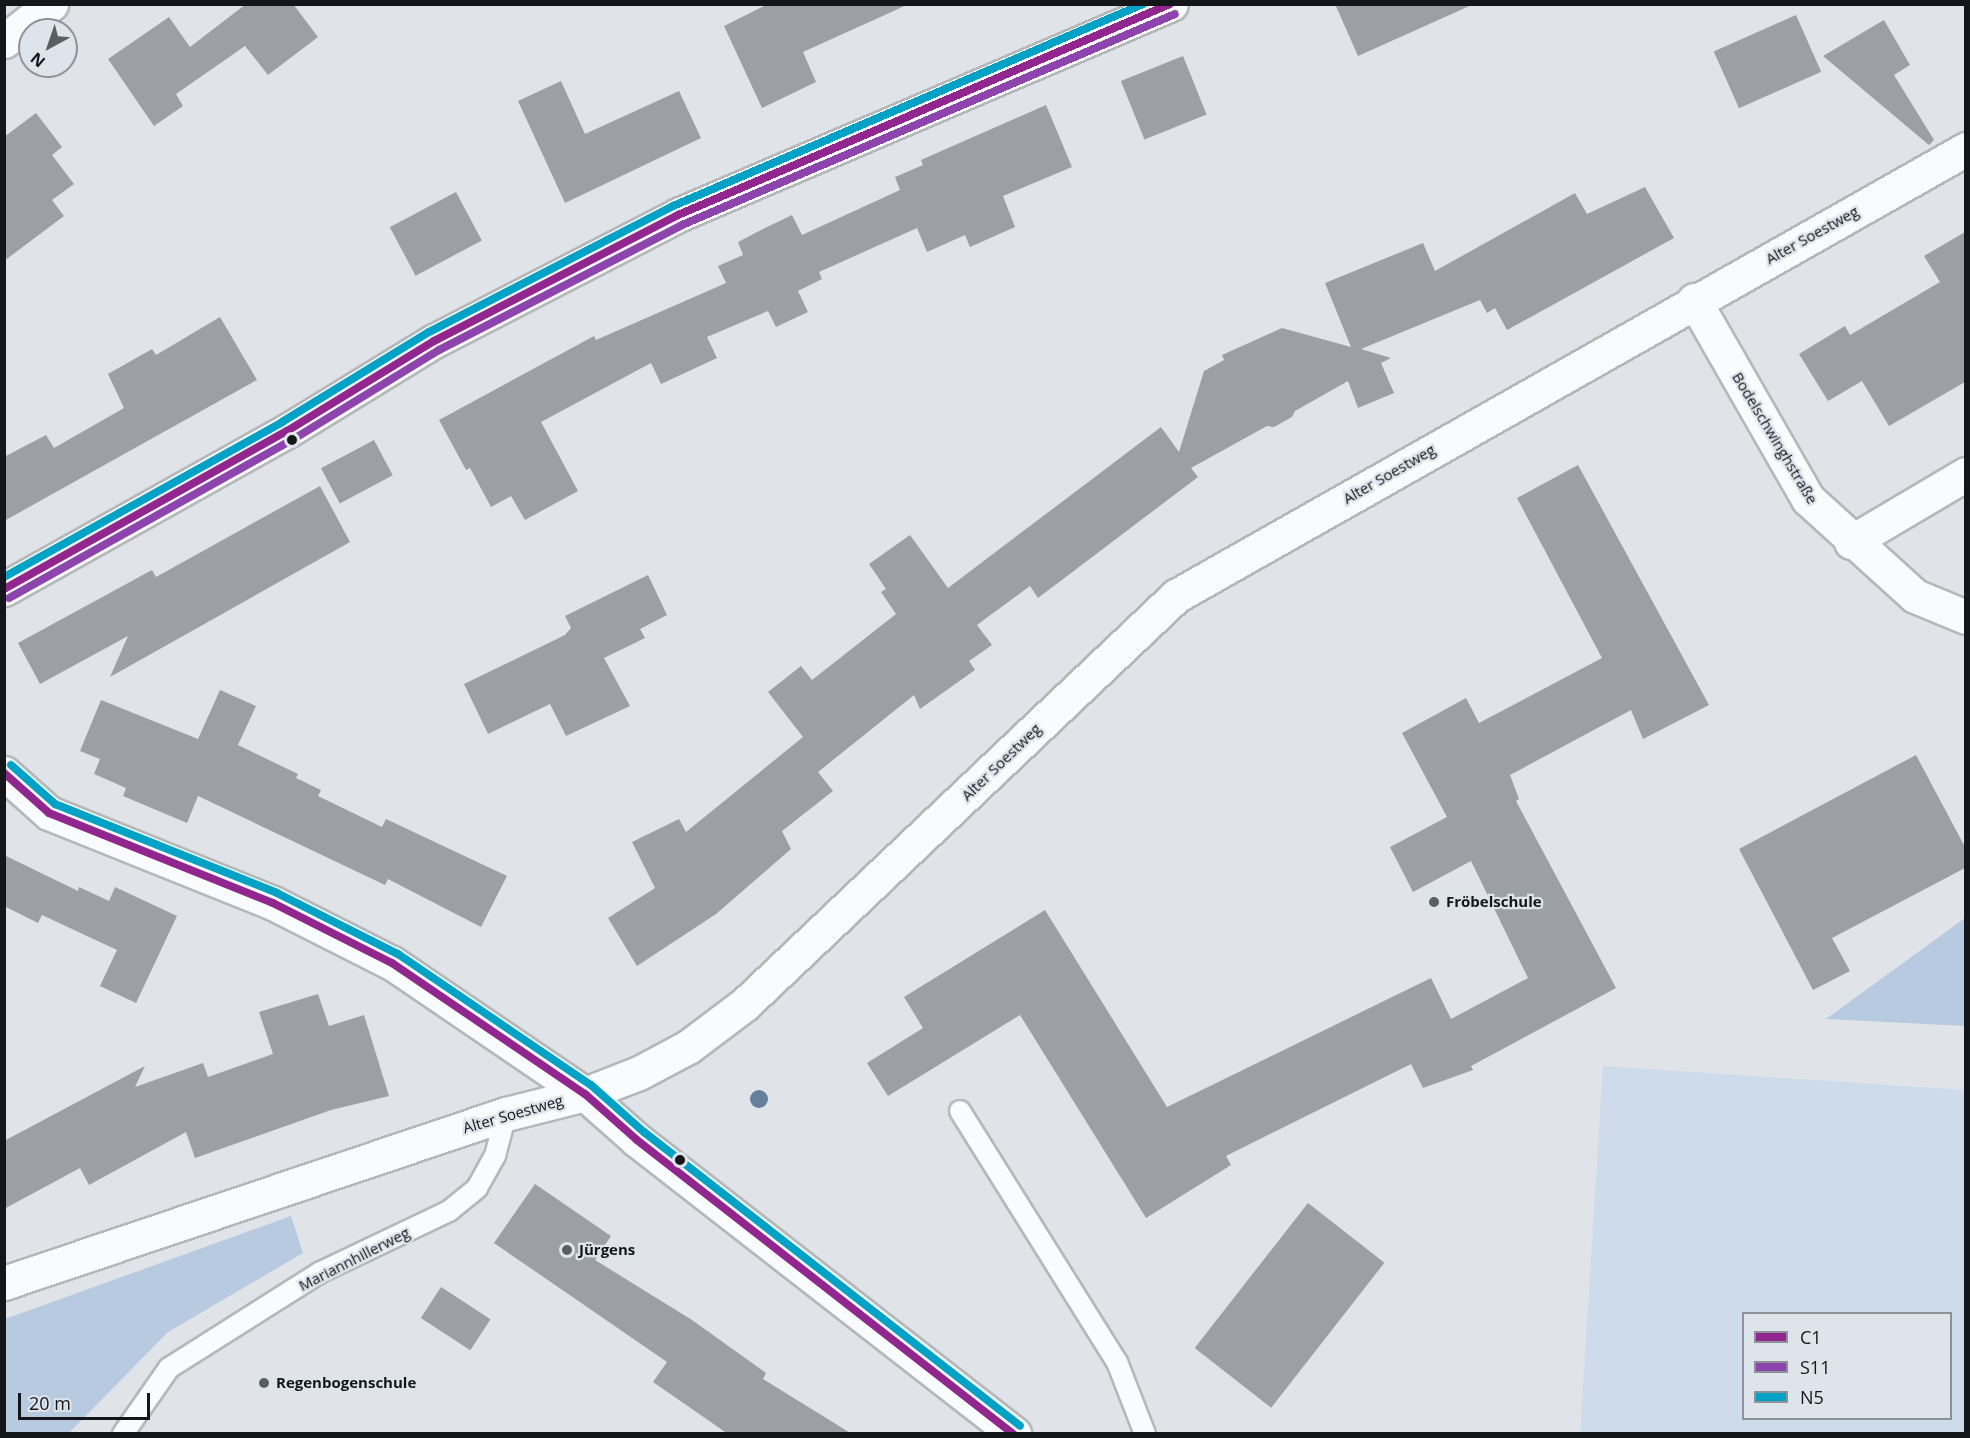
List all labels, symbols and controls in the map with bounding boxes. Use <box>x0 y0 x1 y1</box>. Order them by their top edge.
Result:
north arrow <box>18 18 78 78</box>
text: N <box>26 48 50 73</box>
street label: Alter Soestweg <box>1762 202 1862 268</box>
street label: Bodelschwinghstraße <box>1729 369 1821 507</box>
unlabelled marker <box>286 434 298 446</box>
street label: Alter Soestweg <box>1340 440 1438 508</box>
street label: Alter Soestweg <box>958 720 1044 804</box>
place label: Fröbelschule <box>1446 893 1542 911</box>
marker: Fröbelschule <box>1427 895 1441 909</box>
street label: Alter Soestweg <box>461 1091 565 1137</box>
unlabelled marker <box>674 1154 686 1166</box>
street label: Mariannhillerweg <box>296 1223 412 1295</box>
place label: Jürgens <box>579 1241 635 1259</box>
marker: Jürgens <box>560 1243 574 1257</box>
legend <box>1742 1312 1952 1420</box>
text: C1 <box>1800 1325 1822 1349</box>
text: S11 <box>1800 1355 1830 1379</box>
place label: Regenbogenschule <box>276 1374 416 1392</box>
marker: Regenbogenschule <box>257 1376 271 1390</box>
scale bar <box>21 1381 153 1419</box>
text: N5 <box>1800 1385 1824 1409</box>
text: 20 m <box>29 1391 71 1415</box>

